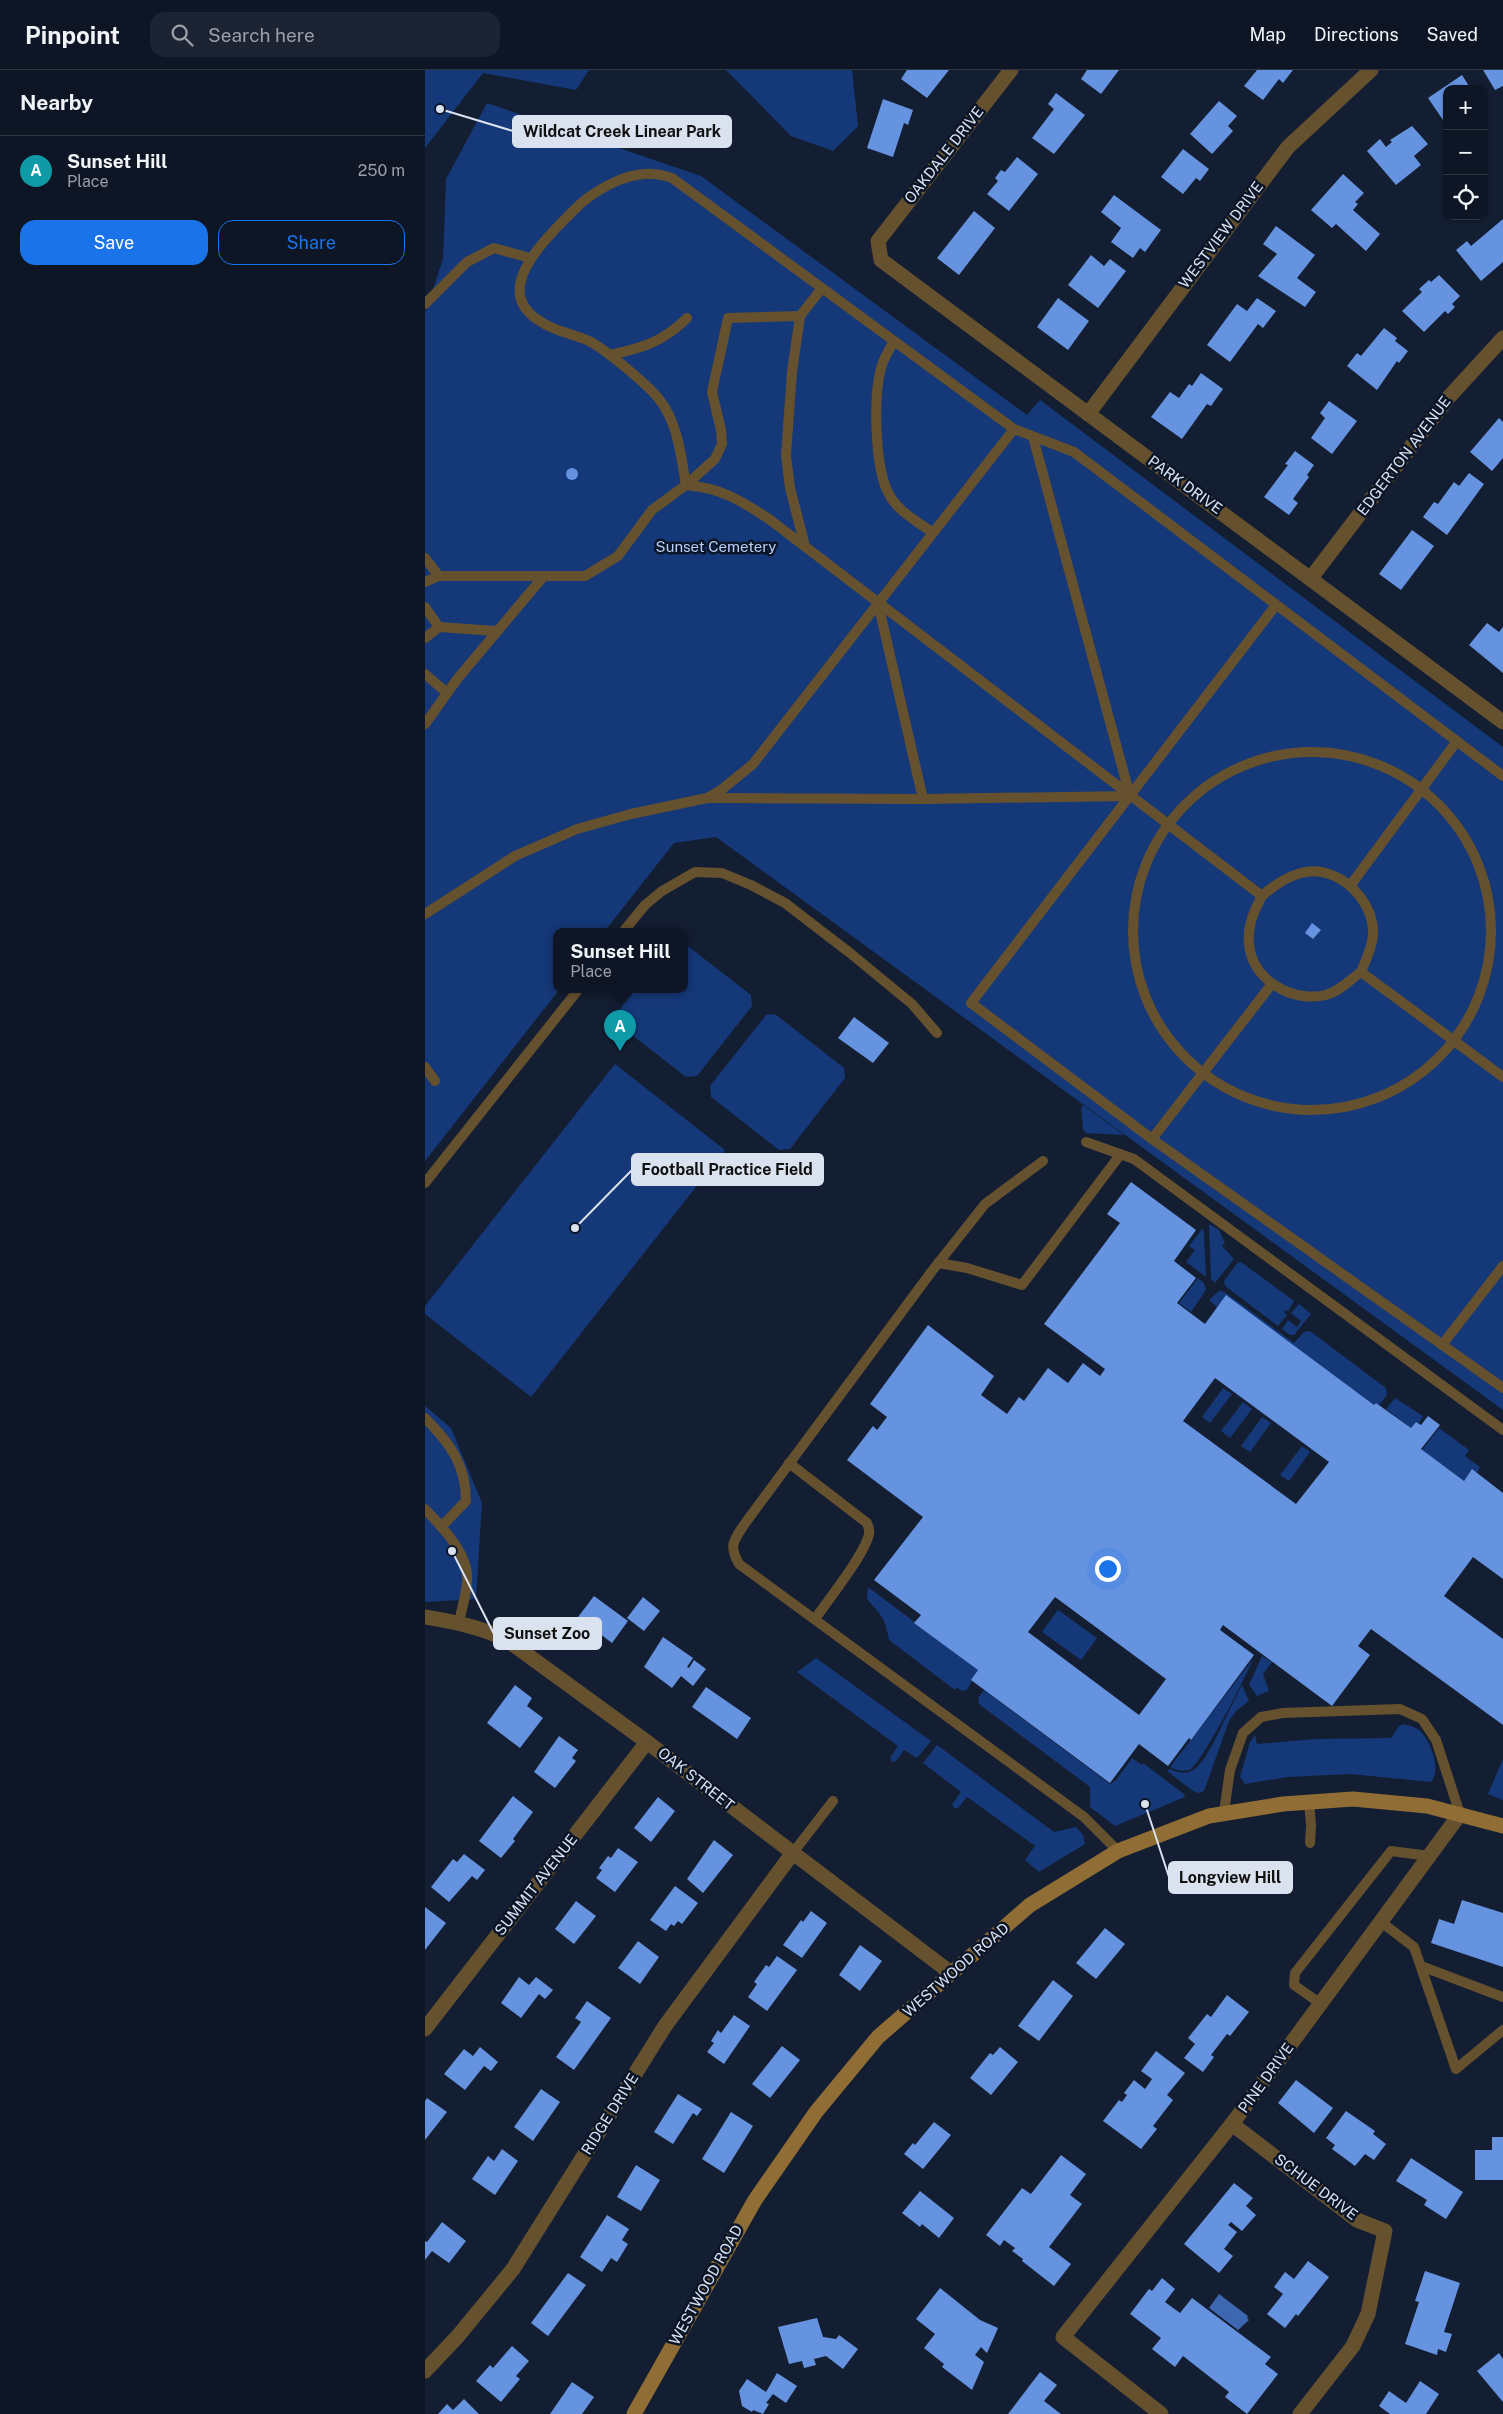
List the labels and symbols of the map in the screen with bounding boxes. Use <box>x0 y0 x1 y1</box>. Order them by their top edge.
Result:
street label: OAKDALE DRIVE <box>901 103 987 206</box>
callout: Wildcat Creek Linear Park <box>513 116 731 147</box>
text: Wildcat Creek Linear Park <box>523 122 721 141</box>
street label: WESTVIEW DRIVE <box>1175 178 1266 291</box>
street label: EDGERTON AVENUE <box>1353 393 1454 519</box>
street label: PARK DRIVE <box>1145 452 1226 517</box>
park label: Sunset Cemetery <box>656 538 776 555</box>
pin: A <box>604 1010 636 1051</box>
callout: Football Practice Field <box>632 1154 823 1185</box>
text: Football Practice Field <box>641 1160 813 1179</box>
your location <box>1095 1556 1121 1582</box>
callout: Sunset Zoo <box>494 1618 601 1649</box>
text: Sunset Zoo <box>504 1624 590 1643</box>
street label: OAK STREET <box>655 1744 738 1814</box>
street label: SUMMIT AVENUE <box>491 1831 580 1939</box>
callout: Longview Hill <box>1169 1862 1292 1893</box>
text: Longview Hill <box>1179 1868 1281 1887</box>
street label: WESTWOOD ROAD <box>899 1919 1012 2020</box>
street label: PINE DRIVE <box>1235 2039 1297 2116</box>
street label: RIDGE DRIVE <box>578 2070 641 2158</box>
street label: SCHUE DRIVE <box>1272 2150 1361 2223</box>
street label: WESTWOOD ROAD <box>666 2222 746 2348</box>

